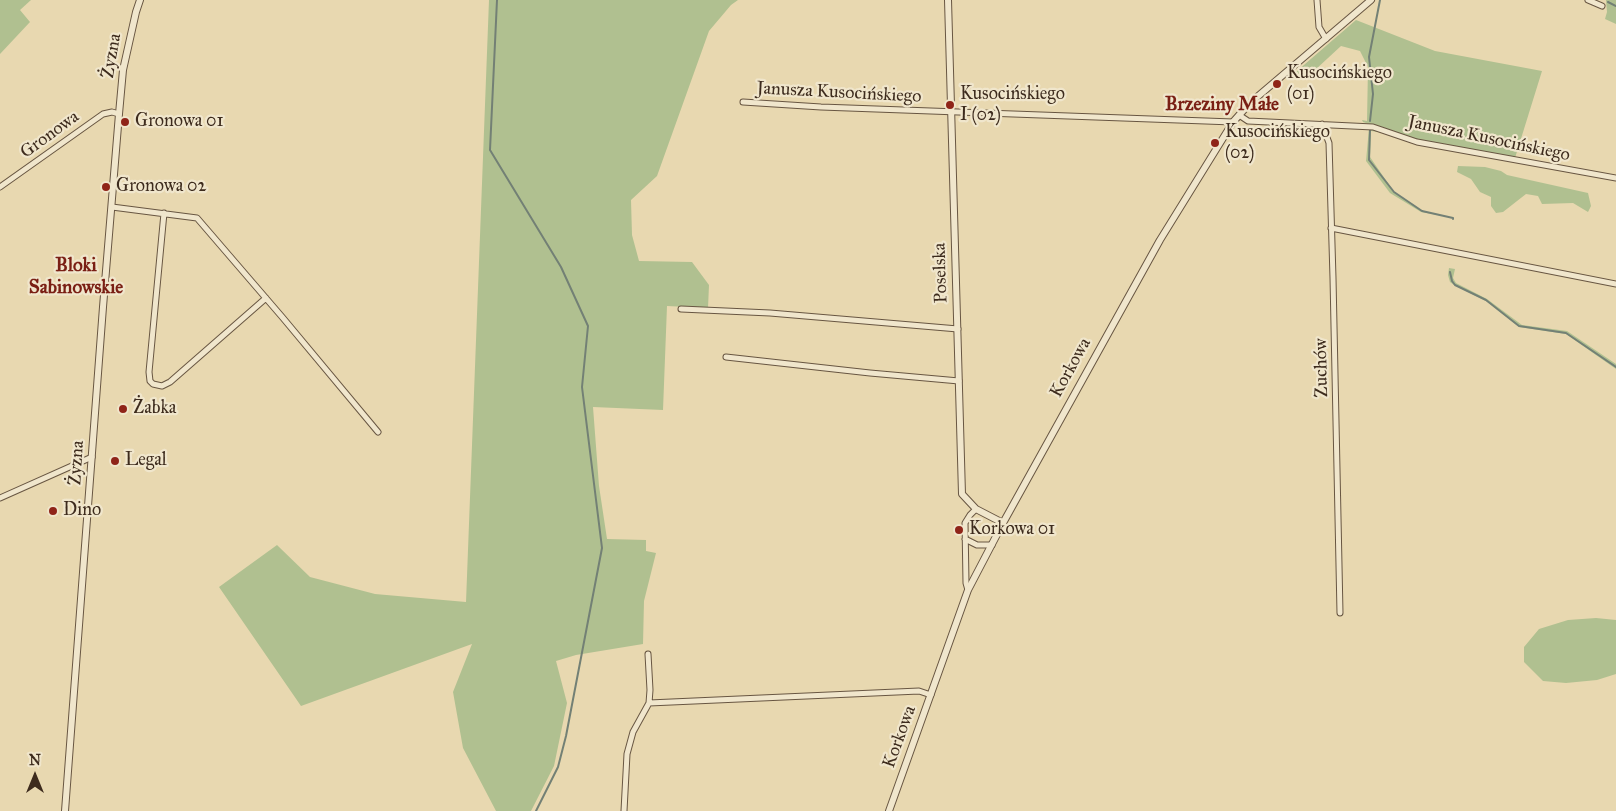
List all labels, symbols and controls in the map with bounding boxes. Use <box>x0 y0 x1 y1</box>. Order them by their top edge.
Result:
street label: Żyzna <box>97 32 127 80</box>
place label: Kusocińskiego (01) <box>1287 63 1392 106</box>
street label: Janusza Kusocińskiego <box>756 78 922 108</box>
marker: Kusocińskiego (01) <box>1271 78 1283 90</box>
place label: Kusocińskiego I (02) <box>960 84 1065 126</box>
district label: Brzeziny Małe <box>1165 94 1279 116</box>
marker: Kusocińskiego I (02) <box>944 99 956 111</box>
street label: Gronowa <box>16 107 84 163</box>
place label: Gronowa 01 <box>135 111 224 133</box>
street label: Janusza Kusocińskiego <box>1406 111 1572 167</box>
marker: Gronowa 01 <box>119 116 131 128</box>
place label: Kusocińskiego (02) <box>1225 122 1330 164</box>
marker: Kusocińskiego (02) <box>1209 137 1221 149</box>
place label: Gronowa 02 <box>116 176 206 198</box>
marker: Gronowa 02 <box>100 181 112 193</box>
street label: Poselska <box>929 242 953 304</box>
district label: Bloki Sabinowskie <box>29 255 123 299</box>
street label: Korkowa <box>1046 334 1096 402</box>
street label: Zuchów <box>1311 338 1333 398</box>
place label: Żabka <box>133 398 176 420</box>
marker: Żabka <box>117 403 129 415</box>
street label: Żyzna <box>65 440 89 486</box>
place label: Legal <box>125 450 167 472</box>
marker: Legal <box>109 455 121 467</box>
place label: Dino <box>63 500 101 522</box>
marker: Dino <box>47 505 59 517</box>
place label: Korkowa 01 <box>969 519 1055 541</box>
marker: Korkowa 01 <box>953 524 965 536</box>
street label: Korkowa <box>879 703 921 771</box>
north arrow <box>10 751 60 801</box>
text: N <box>29 752 41 769</box>

